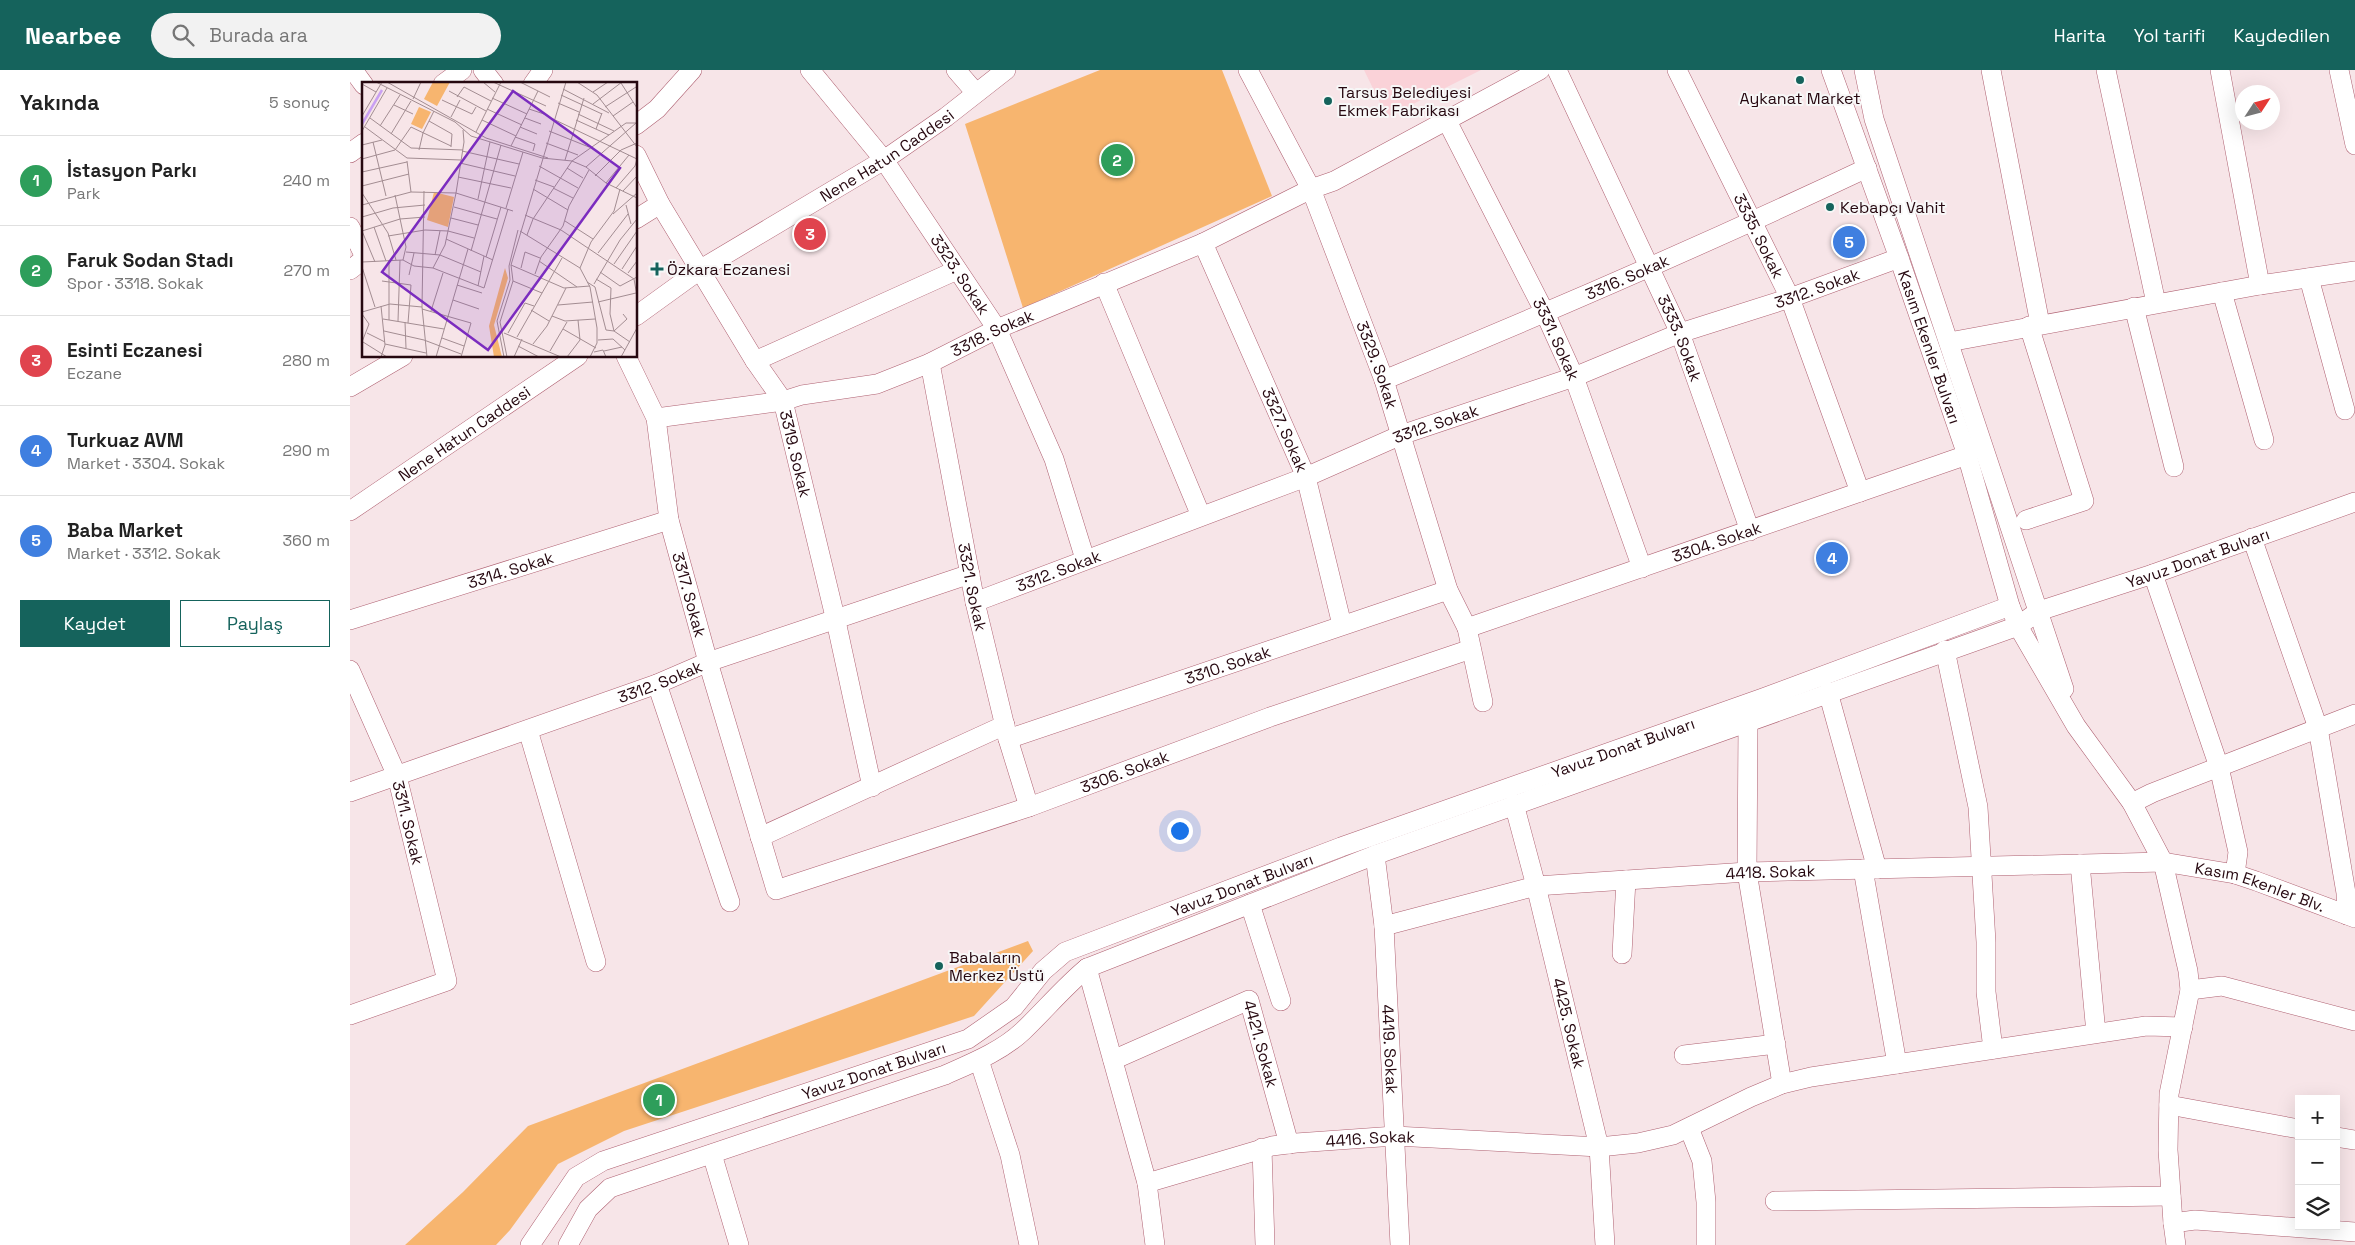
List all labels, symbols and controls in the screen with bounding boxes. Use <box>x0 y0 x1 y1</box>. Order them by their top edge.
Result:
search box <box>151 13 501 58</box>
text: Nearbee <box>25 20 121 51</box>
icon: search <box>169 21 197 49</box>
text: Burada ara <box>209 23 308 48</box>
text: Harita <box>2054 24 2106 47</box>
text: Yol tarifi <box>2134 24 2206 47</box>
text: Kaydedilen <box>2234 24 2330 47</box>
marker: Aykanat Market <box>1794 74 1806 86</box>
inset map <box>362 82 638 358</box>
place label: Tarsus Belediyesi Ekmek Fabrikası <box>1338 82 1471 121</box>
north arrow <box>2235 85 2280 130</box>
place label: Aykanat Market <box>1739 88 1861 109</box>
text: Yakında <box>20 89 99 116</box>
text: 5 sonuç <box>269 92 330 113</box>
marker: Tarsus Belediyesi Ekmek Fabrikası <box>1322 95 1334 107</box>
street label: Nene Hatun Caddesi <box>816 105 958 207</box>
pin: 2 <box>1101 141 1133 179</box>
text: İstasyon Parkı <box>67 158 197 183</box>
text: 1 <box>32 170 40 191</box>
text: 240 m <box>283 170 330 191</box>
text: Park <box>67 183 100 204</box>
street label: 3335. Sokak <box>1729 190 1789 282</box>
place label: Kebapçı Vahit <box>1840 197 1946 218</box>
marker: Kebapçı Vahit <box>1824 201 1836 213</box>
pin: 3 <box>794 215 826 253</box>
pin: 5 <box>1833 223 1865 261</box>
street label: 3323. Sokak <box>926 230 995 319</box>
text: Faruk Sodan Stadı <box>67 248 234 273</box>
street label: 3316. Sokak <box>1582 250 1673 305</box>
place label: Özkara Eczanesi <box>667 259 790 280</box>
text: 2 <box>31 260 41 281</box>
text: 270 m <box>283 260 330 281</box>
marker: Özkara Eczanesi <box>651 263 663 275</box>
street label: 3312. Sokak <box>1772 263 1863 313</box>
street label: Kasım Ekenler Bulvarı <box>1893 268 1965 427</box>
text: Spor · 3318. Sokak <box>67 273 204 294</box>
street label: 3333. Sokak <box>1652 291 1706 385</box>
street label: 3331. Sokak <box>1528 294 1584 384</box>
street label: 3318. Sokak <box>947 305 1037 362</box>
street label: 3329. Sokak <box>1351 318 1402 412</box>
text: Esinti Eczanesi <box>67 338 203 363</box>
text: 3 <box>31 350 41 371</box>
text: 280 m <box>282 350 330 371</box>
text: Eczane <box>67 363 122 384</box>
street label: Nene Hatun Caddesi <box>394 381 535 486</box>
street label: 3327. Sokak <box>1257 384 1313 476</box>
street label: 3312. Sokak <box>1389 400 1482 448</box>
street label: 3319. Sokak <box>775 408 816 500</box>
text: Turkuaz AVM <box>67 428 184 453</box>
text: 4 <box>31 440 41 461</box>
text: 290 m <box>282 440 330 461</box>
text: Market · 3304. Sokak <box>67 453 225 474</box>
street label: 3304. Sokak <box>1669 517 1765 567</box>
text: Baba Market <box>67 518 183 543</box>
street label: Yavuz Donat Bulvarı <box>2123 523 2272 593</box>
text: 5 <box>31 530 41 551</box>
text: 360 m <box>282 530 330 551</box>
pin: 4 <box>1816 539 1848 577</box>
street label: 3321. Sokak <box>953 541 992 634</box>
text: Market · 3312. Sokak <box>67 543 221 564</box>
street label: 3312. Sokak <box>1013 545 1104 597</box>
street label: 3314. Sokak <box>465 547 557 594</box>
street label: 3317. Sokak <box>667 550 711 640</box>
button: Kaydet <box>20 600 170 647</box>
button: Paylaş <box>180 600 330 647</box>
street label: 3310. Sokak <box>1182 641 1274 689</box>
street label: 3312. Sokak <box>615 656 706 708</box>
street label: Yavuz Donat Bulvarı <box>1549 713 1698 783</box>
street label: 3306. Sokak <box>1077 746 1172 798</box>
street label: 3311. Sokak <box>387 778 428 867</box>
your location <box>1167 818 1193 844</box>
street label: Yavuz Donat Bulvarı <box>1168 849 1316 922</box>
street label: Kasım Ekenler Blv. <box>2193 857 2328 917</box>
street label: 4418. Sokak <box>1725 860 1816 884</box>
place label: Babaların Merkez Üstü <box>949 947 1044 986</box>
marker: Babaların Merkez Üstü <box>933 960 945 972</box>
street label: 4425. Sokak <box>1548 976 1590 1071</box>
street label: 4421. Sokak <box>1238 998 1283 1090</box>
street label: 4419. Sokak <box>1377 1004 1402 1095</box>
street label: Yavuz Donat Bulvarı <box>799 1037 949 1105</box>
pin: 1 <box>643 1081 675 1119</box>
map controls <box>2295 1095 2340 1230</box>
button: + <box>2295 1095 2340 1140</box>
street label: 4416. Sokak <box>1325 1126 1416 1152</box>
button: − <box>2295 1140 2340 1185</box>
button: layers <box>2295 1185 2340 1230</box>

